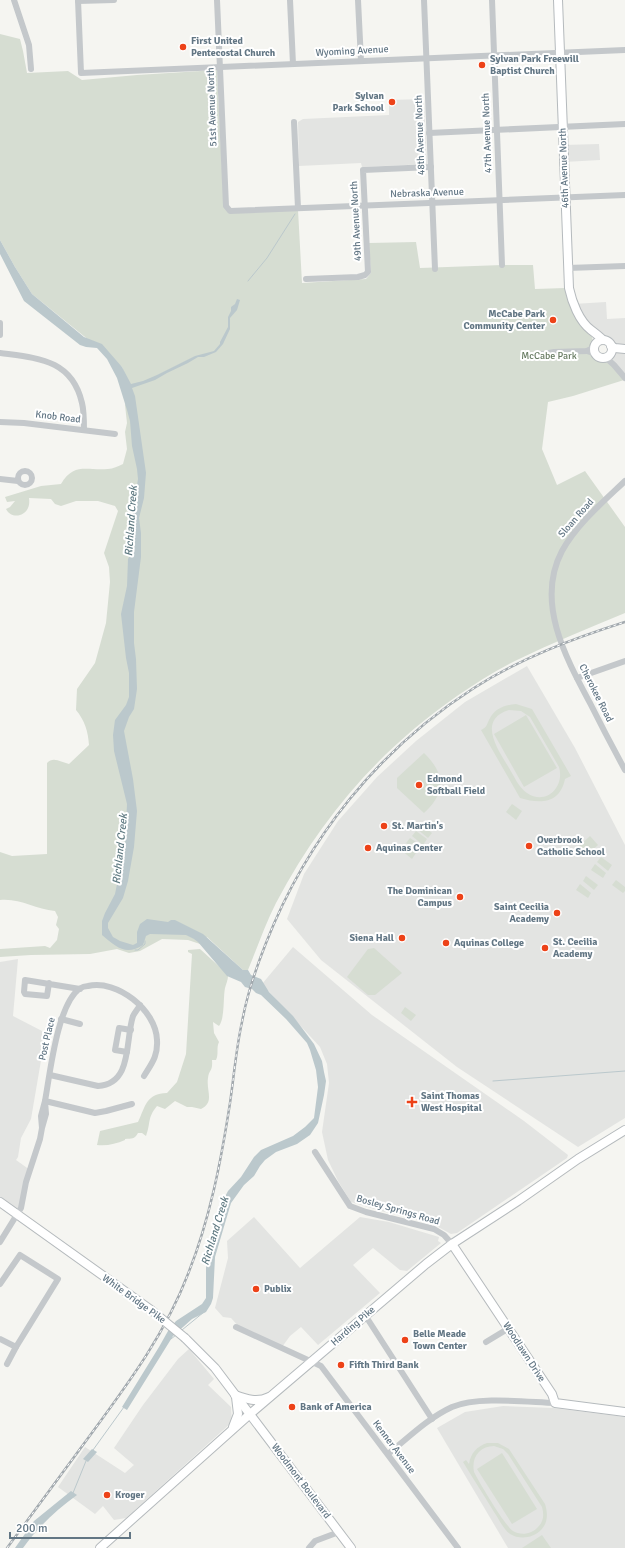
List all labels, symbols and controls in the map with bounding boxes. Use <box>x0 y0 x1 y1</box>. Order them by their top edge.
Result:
place label: First United Pentecostal Church <box>191 35 276 59</box>
marker: First United Pentecostal Church <box>178 42 188 52</box>
street label: Wyoming Avenue <box>315 43 389 59</box>
place label: Sylvan Park Freewill Baptist Church <box>490 53 579 77</box>
marker: Sylvan Park Freewill Baptist Church <box>477 60 487 70</box>
street label: 51st Avenue North <box>205 67 219 147</box>
place label: Sylvan Park School <box>332 90 385 114</box>
street label: 47th Avenue North <box>480 93 494 173</box>
street label: 48th Avenue North <box>413 95 427 175</box>
marker: Sylvan Park School <box>387 97 397 107</box>
street label: 46th Avenue North <box>557 128 571 208</box>
street label: 49th Avenue North <box>348 181 364 261</box>
street label: Nebraska Avenue <box>390 186 464 200</box>
place label: McCabe Park Community Center <box>464 308 546 332</box>
marker: McCabe Park Community Center <box>548 315 558 325</box>
park label: McCabe Park <box>521 350 577 362</box>
street label: Knob Road <box>35 408 81 426</box>
water label: Richland Creek <box>122 484 140 557</box>
street label: Sloan Road <box>556 496 596 540</box>
street label: Cherokee Road <box>576 662 616 724</box>
place label: Edmond Softball Field <box>427 773 486 797</box>
marker: Edmond Softball Field <box>414 780 424 790</box>
water label: Richland Creek <box>110 812 130 885</box>
place label: St. Martin's <box>392 820 444 832</box>
marker: St. Martin's <box>379 821 389 831</box>
place label: Overbrook Catholic School <box>537 834 605 858</box>
marker: Overbrook Catholic School <box>524 841 534 851</box>
place label: Aquinas Center <box>376 842 442 854</box>
marker: Aquinas Center <box>363 843 373 853</box>
place label: The Dominican Campus <box>388 885 453 909</box>
marker: The Dominican Campus <box>455 892 465 902</box>
place label: Saint Cecilia Academy <box>494 901 549 925</box>
marker: Saint Cecilia Academy <box>552 908 562 918</box>
place label: Siena Hall <box>350 932 394 944</box>
marker: Siena Hall <box>397 933 407 943</box>
place label: St. Cecilia Academy <box>553 936 597 960</box>
place label: Aquinas College <box>454 937 524 949</box>
marker: Aquinas College <box>441 938 451 948</box>
marker: St. Cecilia Academy <box>540 943 550 953</box>
street label: Post Place <box>36 1016 58 1062</box>
place label: Saint Thomas West Hospital <box>421 1090 482 1114</box>
marker: Saint Thomas West Hospital <box>406 1096 418 1108</box>
street label: Bosley Springs Road <box>355 1192 441 1228</box>
water label: Richland Creek <box>198 1194 232 1267</box>
street label: White Bridge Pike <box>100 1272 168 1326</box>
place label: Publix <box>264 1283 292 1295</box>
marker: Publix <box>251 1284 261 1294</box>
street label: Harding Pike <box>328 1304 378 1348</box>
street label: Woodlawn Drive <box>500 1320 548 1384</box>
place label: Belle Meade Town Center <box>413 1328 467 1352</box>
marker: Belle Meade Town Center <box>400 1335 410 1345</box>
place label: Fifth Third Bank <box>349 1359 419 1371</box>
marker: Fifth Third Bank <box>336 1360 346 1370</box>
place label: Bank of America <box>300 1401 372 1413</box>
marker: Bank of America <box>287 1402 297 1412</box>
street label: Kenner Avenue <box>370 1418 418 1476</box>
street label: Woodmont Boulevard <box>269 1441 333 1521</box>
place label: Kroger <box>115 1489 145 1501</box>
marker: Kroger <box>102 1490 112 1500</box>
scale bar <box>10 1514 130 1540</box>
text: 200 m <box>16 1521 48 1536</box>

